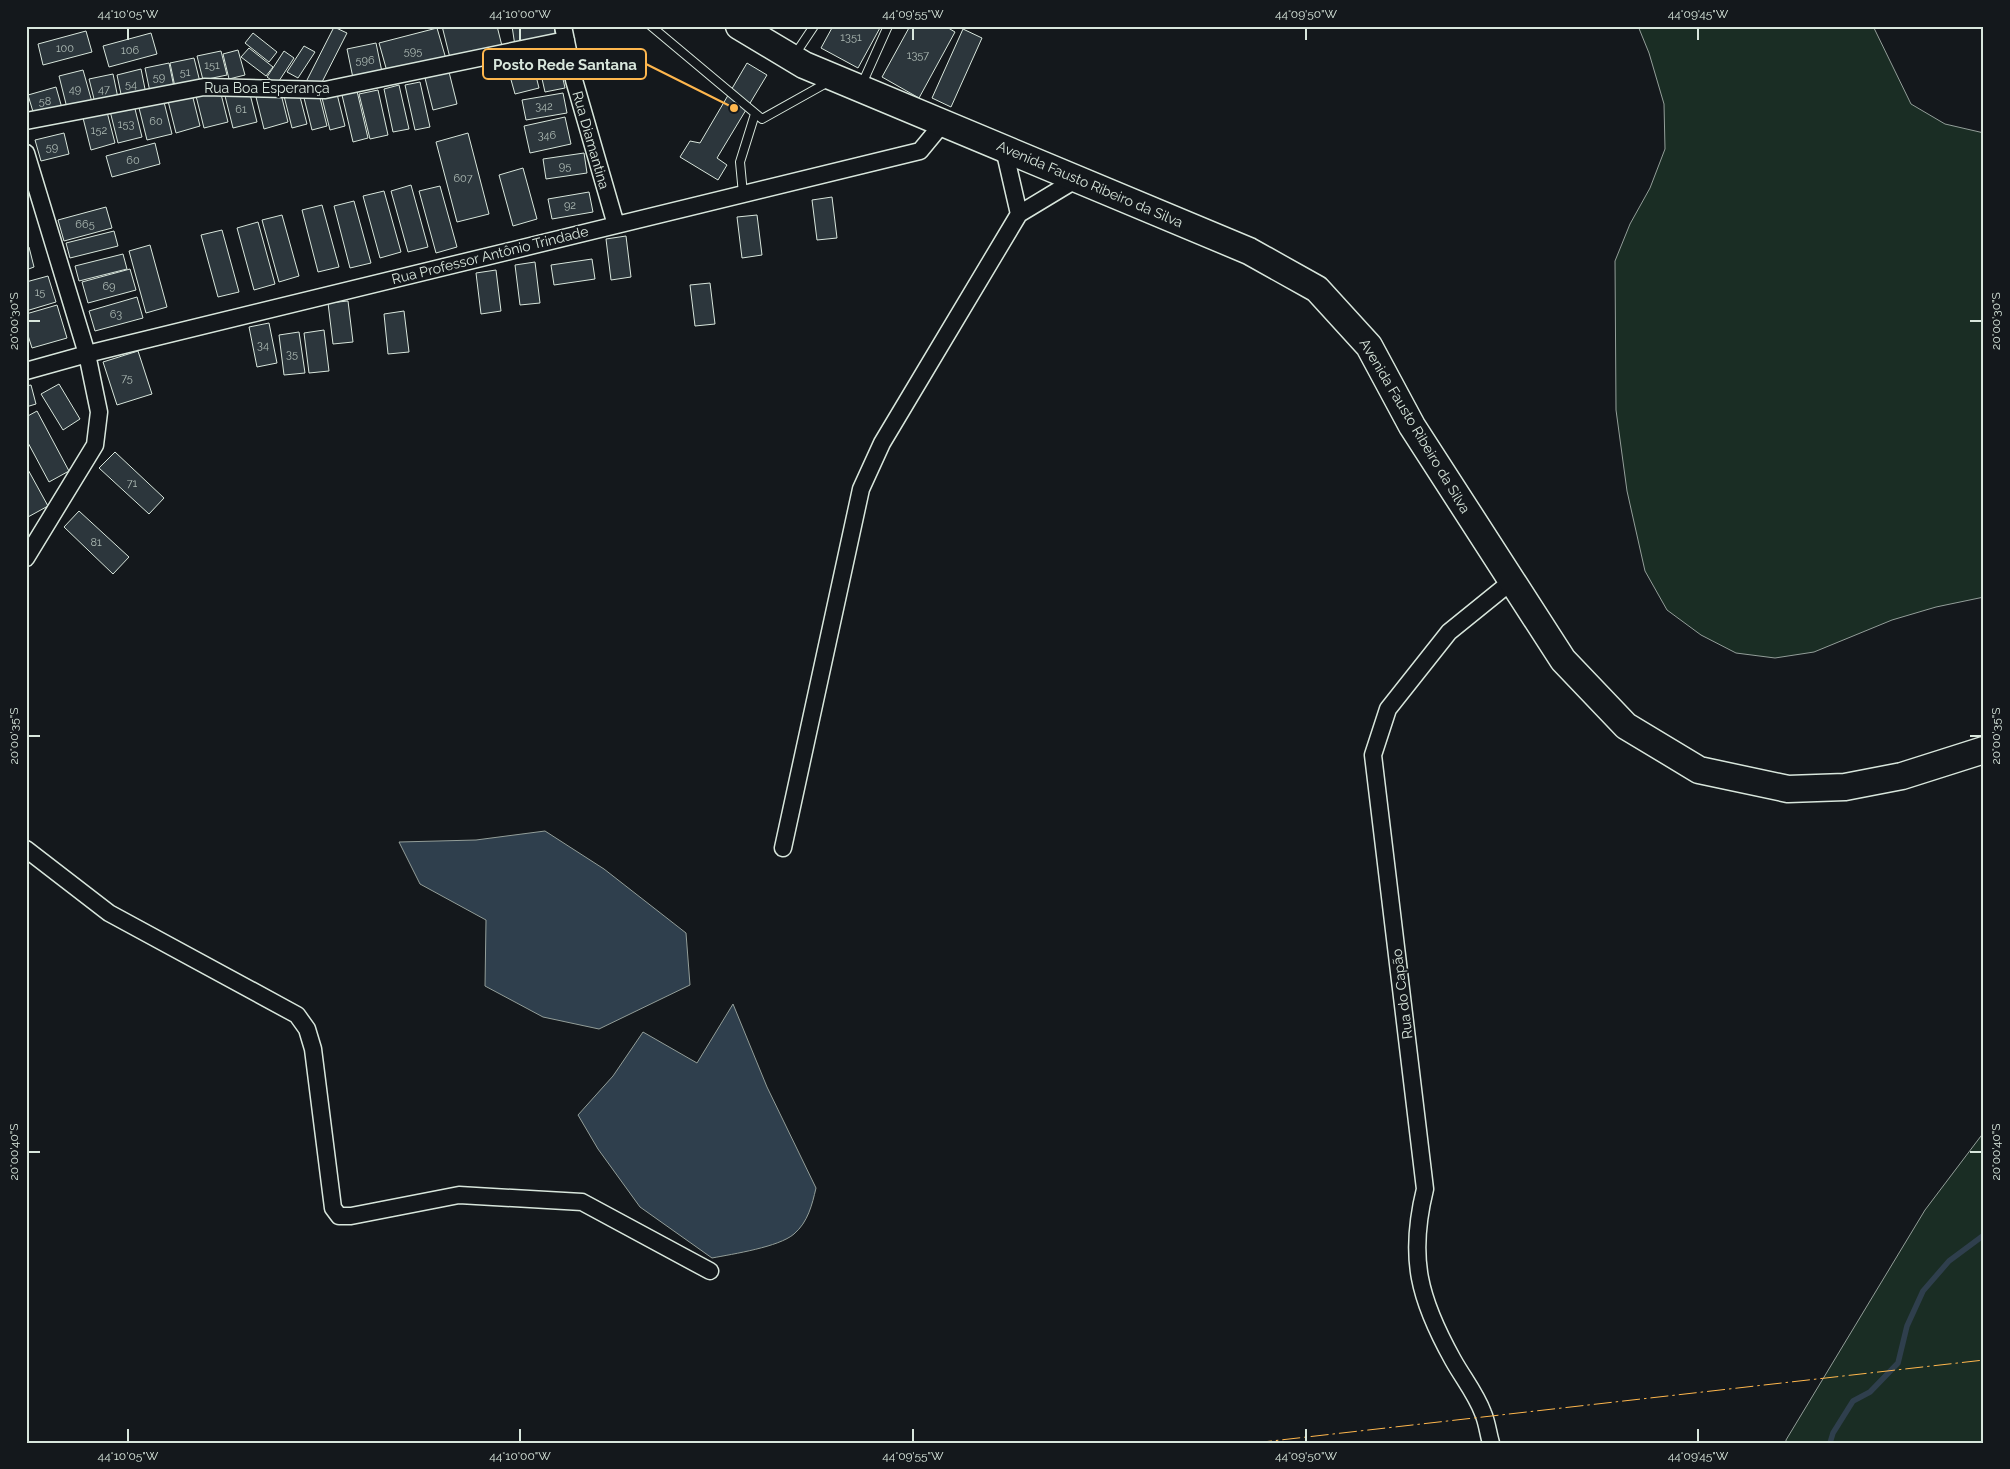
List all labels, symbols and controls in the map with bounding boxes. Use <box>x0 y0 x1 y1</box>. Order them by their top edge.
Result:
text: 44°10'05"W <box>98 7 159 21</box>
text: 44°10'00"W <box>489 7 551 21</box>
text: 44°09'55"W <box>882 7 944 21</box>
text: 44°09'50"W <box>1275 7 1338 21</box>
text: 44°09'45"W <box>1668 7 1729 21</box>
house number: 1351 <box>840 31 862 44</box>
house number: 100 <box>56 42 74 55</box>
house number: 106 <box>121 44 139 57</box>
house number: 595 <box>404 45 422 58</box>
callout: Posto Rede Santana <box>483 49 646 79</box>
house number: 1357 <box>907 49 929 62</box>
house number: 596 <box>355 54 375 67</box>
text: Posto Rede Santana <box>493 56 637 74</box>
house number: 151 <box>204 59 220 72</box>
house number: 51 <box>180 66 191 79</box>
house number: 59 <box>153 71 165 84</box>
house number: 54 <box>125 78 137 91</box>
street label: Rua Boa Esperança <box>204 80 330 96</box>
house number: 49 <box>69 83 81 96</box>
house number: 47 <box>98 83 110 96</box>
street label: Rua Diamantina <box>569 89 613 191</box>
house number: 58 <box>39 95 51 108</box>
house number: 342 <box>535 100 553 113</box>
house number: 61 <box>235 103 247 116</box>
house number: 60 <box>149 115 163 128</box>
house number: 153 <box>118 118 134 131</box>
house number: 152 <box>91 124 107 137</box>
house number: 346 <box>538 129 557 142</box>
street label: Avenida Fausto Ribeiro da Silva <box>995 137 1185 231</box>
house number: 59 <box>46 141 58 154</box>
house number: 60 <box>126 154 140 167</box>
house number: 95 <box>559 160 571 173</box>
house number: 607 <box>453 172 473 185</box>
house number: 92 <box>564 199 576 212</box>
house number: 665 <box>75 218 95 231</box>
street label: Rua Professor Antônio Trindade <box>390 223 590 287</box>
house number: 69 <box>102 280 116 293</box>
house number: 15 <box>35 286 45 299</box>
text: 20°00'30"S <box>7 292 21 350</box>
text: 20°00'30"S <box>1989 292 2003 350</box>
house number: 63 <box>110 308 122 321</box>
street label: Avenida Fausto Ribeiro da Silva <box>1356 336 1474 516</box>
house number: 34 <box>257 339 269 352</box>
house number: 35 <box>286 348 298 361</box>
house number: 75 <box>121 372 133 385</box>
house number: 71 <box>127 477 138 490</box>
house number: 81 <box>90 536 102 549</box>
text: 20°00'35"S <box>7 708 21 764</box>
text: 20°00'35"S <box>1989 708 2003 764</box>
street label: Rua do Capão <box>1389 948 1415 1040</box>
text: 20°00'40"S <box>7 1123 21 1181</box>
text: 20°00'40"S <box>1989 1123 2003 1181</box>
text: 44°10'05"W <box>98 1449 159 1463</box>
text: 44°10'00"W <box>489 1449 551 1463</box>
text: 44°09'55"W <box>882 1449 944 1463</box>
text: 44°09'50"W <box>1275 1449 1338 1463</box>
text: 44°09'45"W <box>1668 1449 1729 1463</box>

